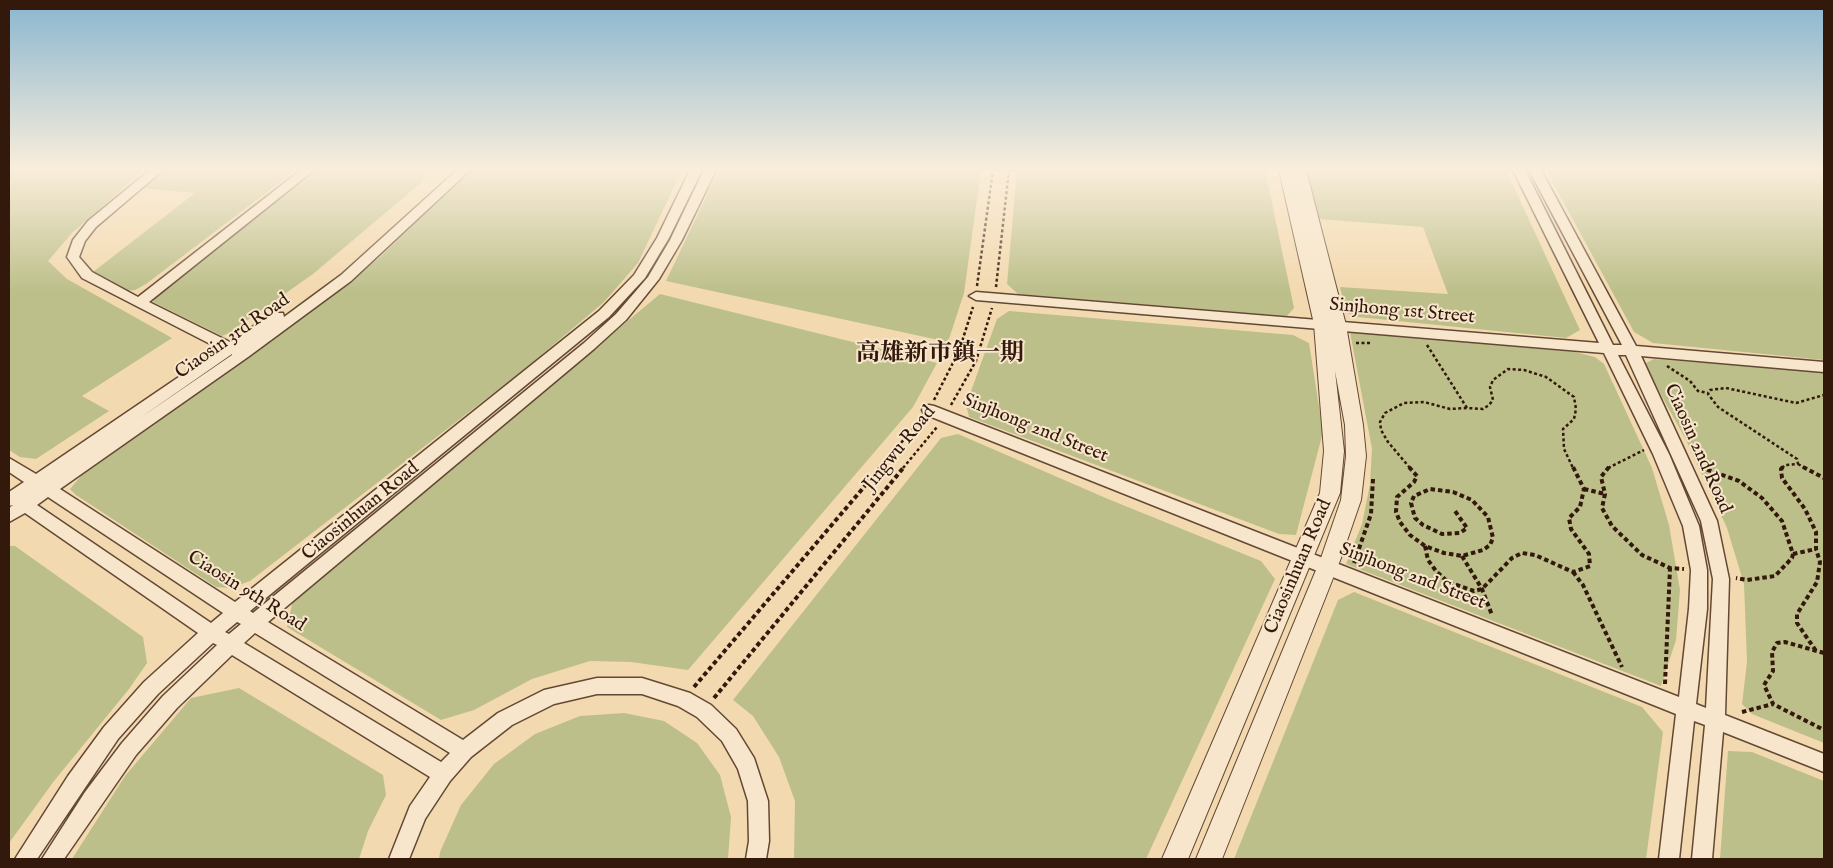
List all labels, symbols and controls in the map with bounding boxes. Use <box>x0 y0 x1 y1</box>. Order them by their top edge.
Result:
street label: Ciaosin 3rd Road <box>171 289 295 385</box>
street label: Sinjhong 1st Street <box>1328 294 1476 330</box>
district label: 高雄新市鎮一期 <box>856 341 1024 369</box>
street label: Ciaosin 2nd Road <box>1658 381 1736 517</box>
street label: Sinjhong 2nd Street <box>959 389 1111 469</box>
street label: Jingwu Road <box>859 402 941 496</box>
street label: Ciaosinhuan Road <box>298 458 424 566</box>
street label: Ciaosinhuan Road <box>1260 496 1338 638</box>
street label: Sinjhong 2nd Street <box>1336 539 1488 615</box>
street label: Ciaosin 9th Road <box>183 547 309 637</box>

